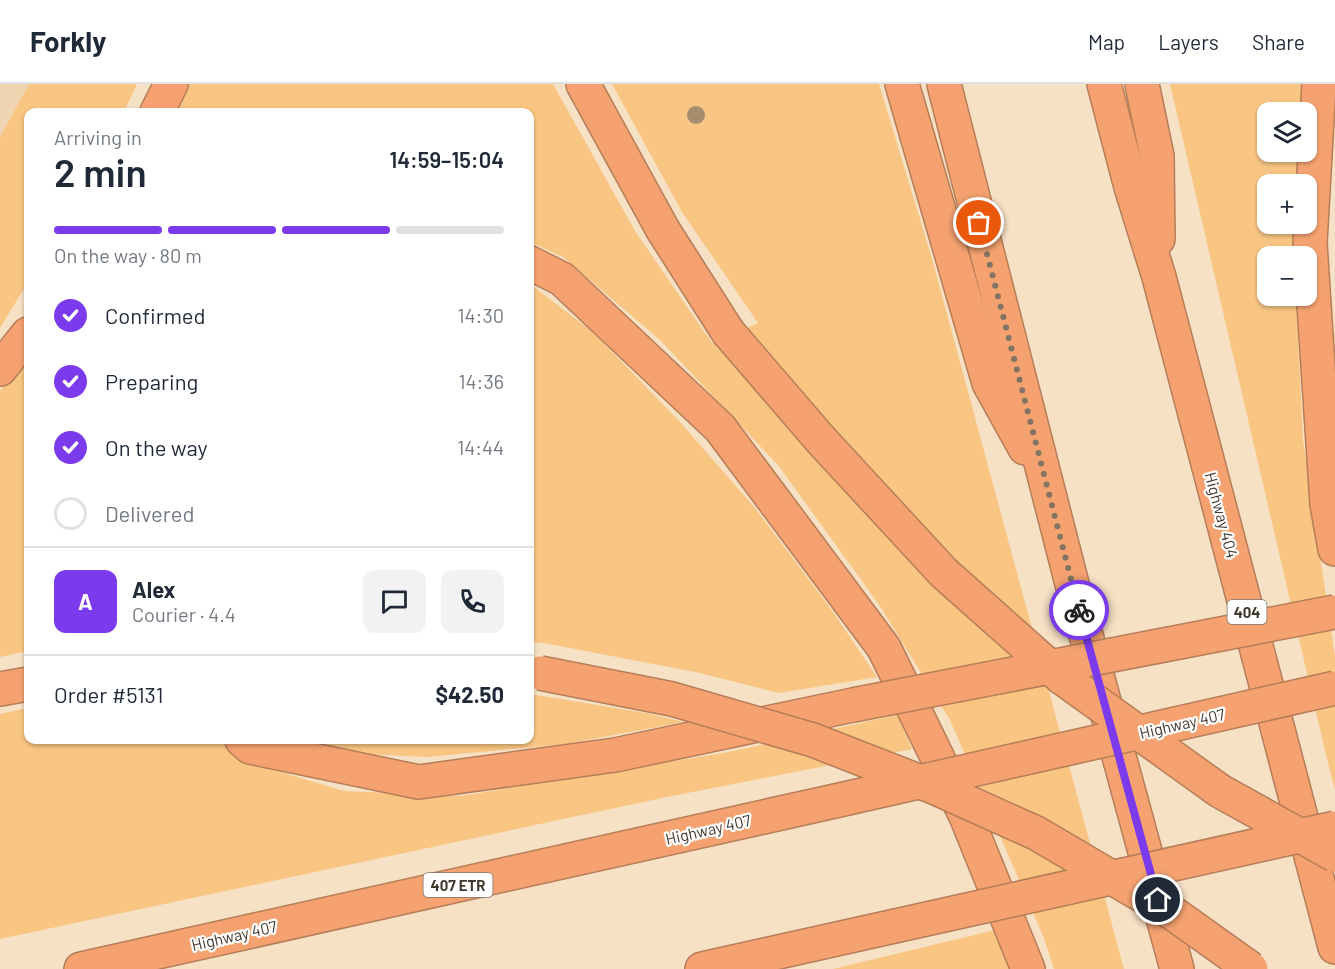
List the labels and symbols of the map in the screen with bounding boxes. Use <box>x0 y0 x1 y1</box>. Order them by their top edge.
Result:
pin <box>953 197 1004 248</box>
street label: Highway 404 <box>1201 470 1243 560</box>
courier <box>1049 580 1109 640</box>
road number: 404 <box>1228 600 1266 624</box>
street label: Highway 407 <box>1137 704 1227 742</box>
street label: Highway 407 <box>663 810 753 848</box>
road number: 407 ETR <box>424 873 492 897</box>
pin <box>1132 874 1183 925</box>
street label: Highway 407 <box>189 916 279 954</box>

